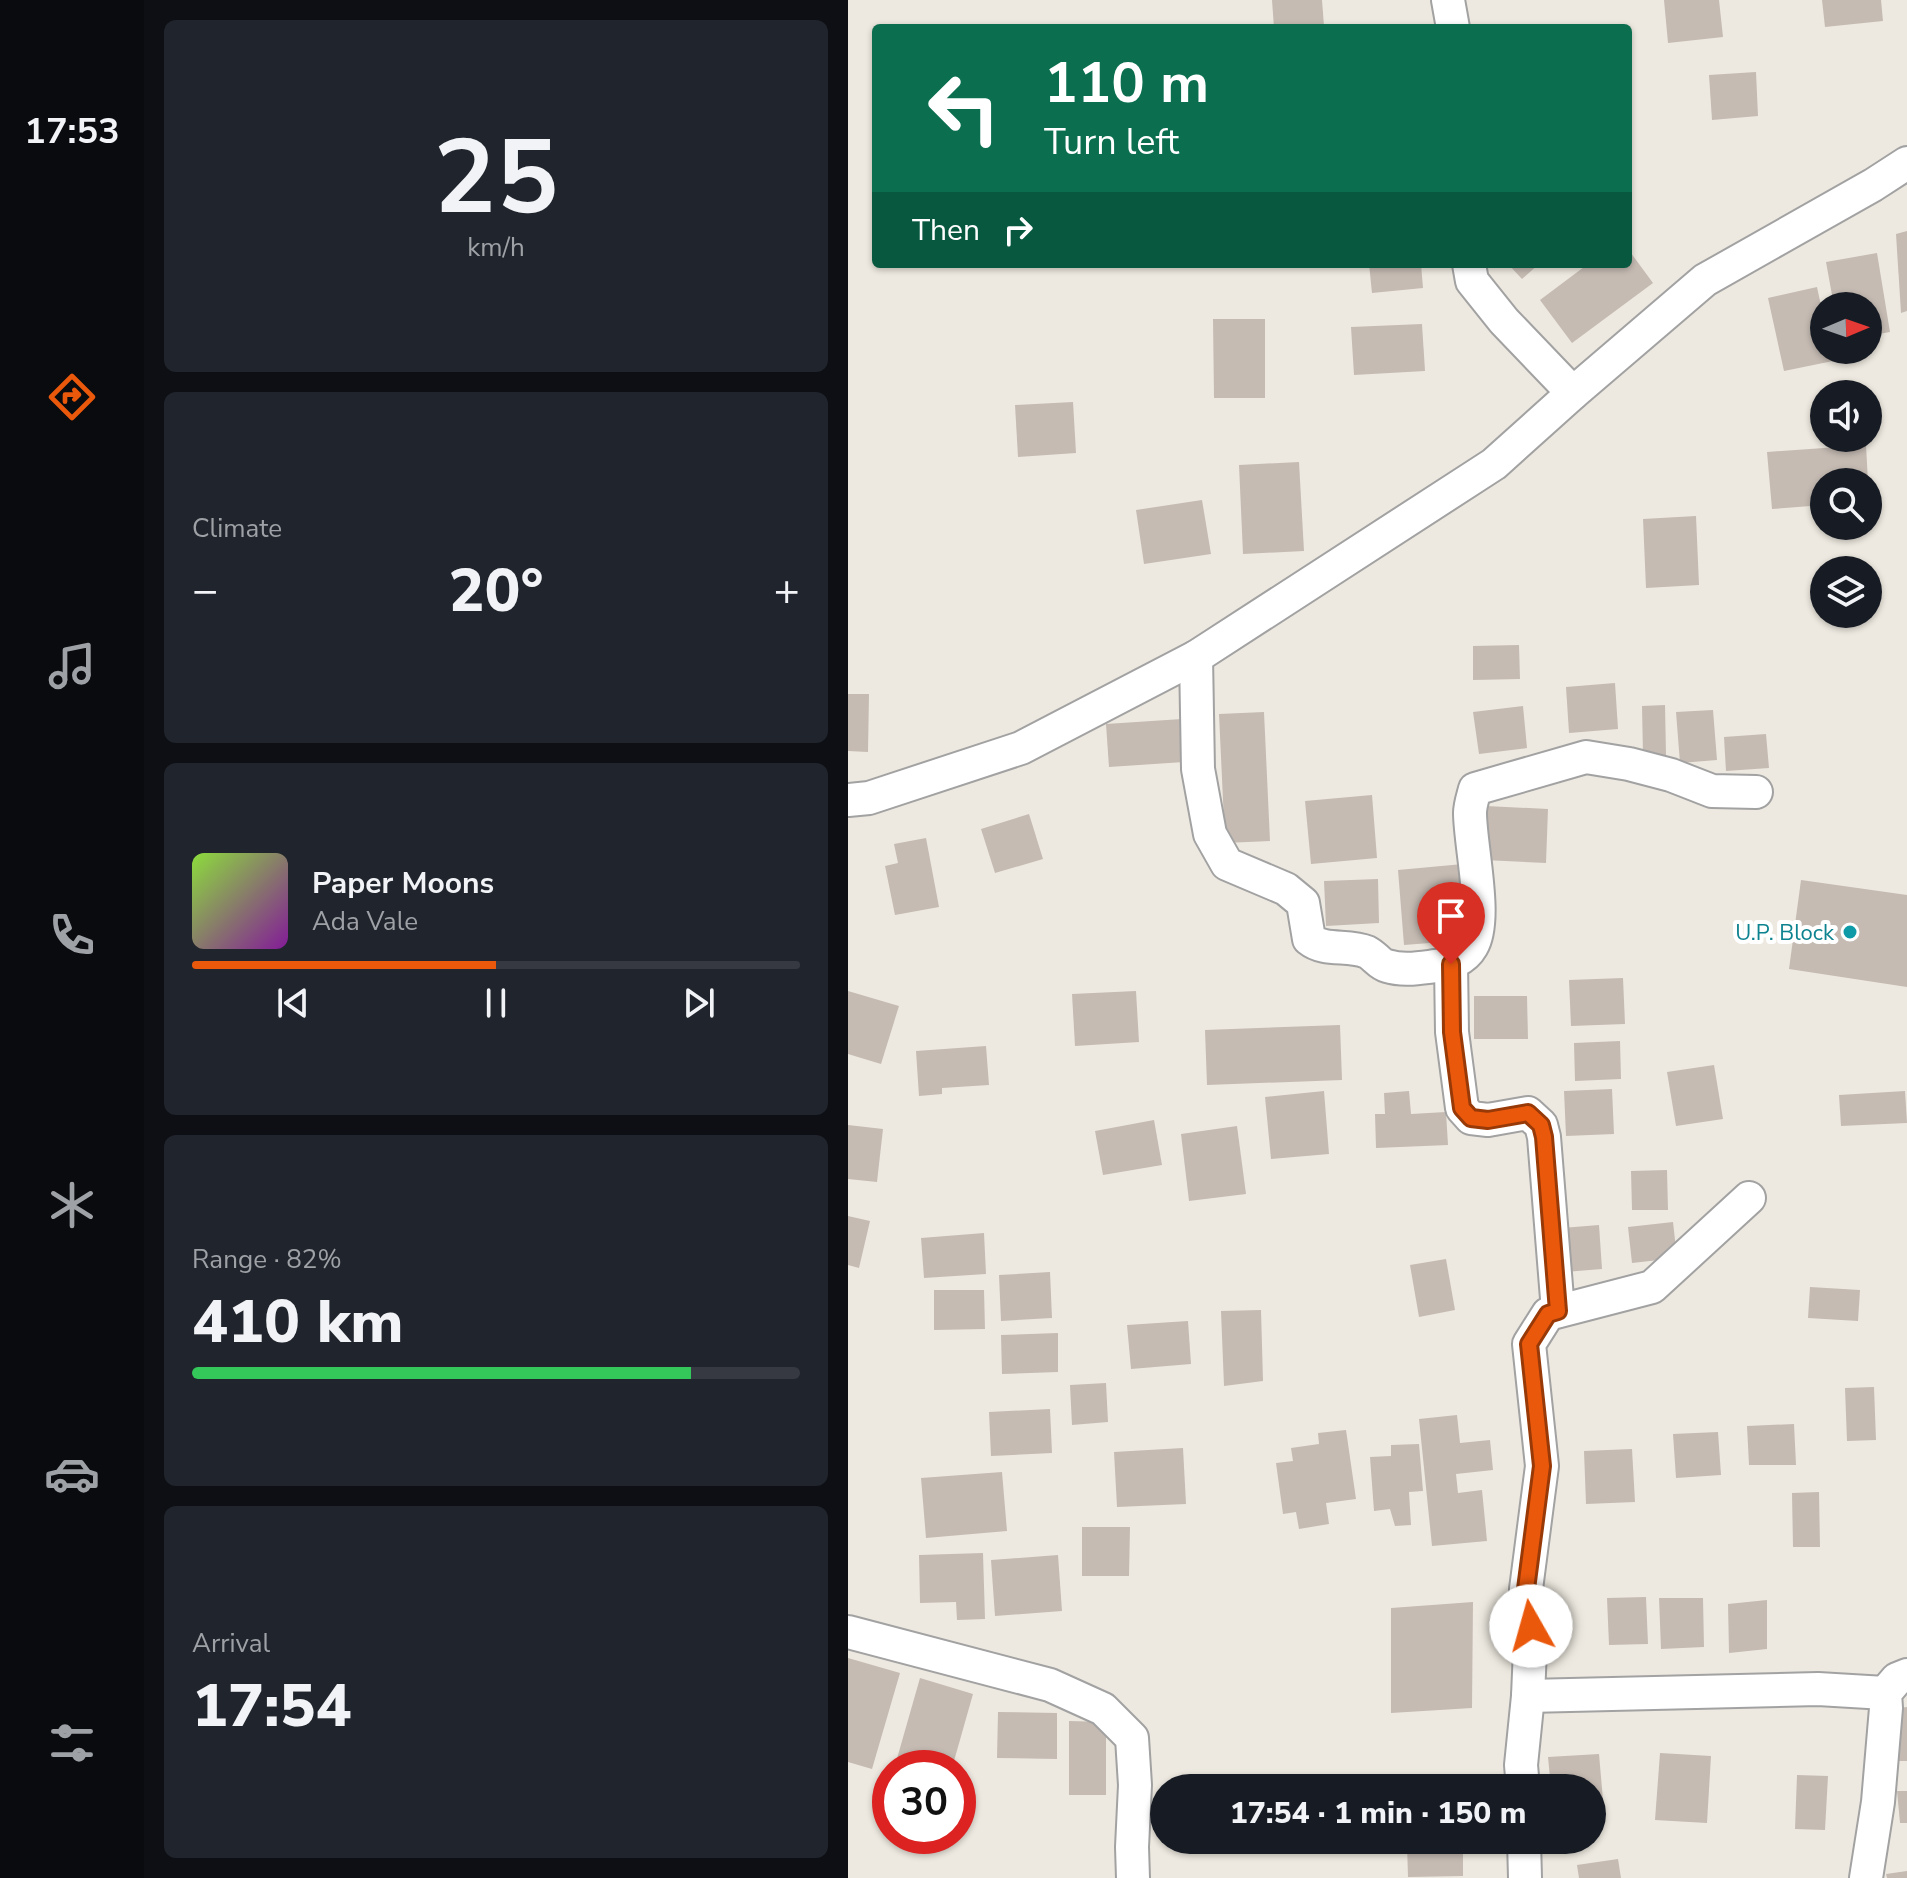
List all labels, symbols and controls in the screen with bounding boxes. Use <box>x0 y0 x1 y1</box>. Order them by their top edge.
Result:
text: 110 m <box>1044 45 1209 122</box>
icon: left <box>912 56 1016 160</box>
text: 17:53 <box>24 107 120 156</box>
text: 25 <box>434 107 558 249</box>
text: Turn left <box>1044 118 1179 167</box>
icon: right <box>996 208 1040 252</box>
text: Then <box>912 210 980 251</box>
text: km/h <box>467 230 525 265</box>
north arrow <box>1810 292 1882 364</box>
map controls <box>1810 292 1882 628</box>
icon: directions <box>44 369 100 425</box>
button: sound <box>1810 380 1882 452</box>
button: search <box>1810 468 1882 540</box>
text: Climate <box>192 511 282 546</box>
text: 20° <box>448 550 544 632</box>
button: layers <box>1810 556 1882 628</box>
text: − <box>192 561 218 621</box>
text: + <box>774 561 800 621</box>
icon: music <box>44 638 100 694</box>
text: Paper Moons <box>312 863 494 904</box>
pin <box>1417 882 1485 964</box>
icon: arrive <box>1429 894 1473 938</box>
text: Ada Vale <box>312 904 418 939</box>
icon: phone <box>44 907 100 963</box>
place label: U.P. Block <box>1735 918 1835 948</box>
marker: U.P. Block <box>1841 923 1859 941</box>
icon: previous <box>271 981 315 1025</box>
icon: pause <box>474 981 518 1025</box>
icon: next <box>677 981 721 1025</box>
icon: climate <box>44 1177 100 1233</box>
text: Range · 82% <box>192 1242 342 1277</box>
text: 410 km <box>192 1281 404 1363</box>
icon: car <box>44 1446 100 1502</box>
position arrow <box>1489 1584 1573 1668</box>
text: Arrival <box>192 1626 270 1661</box>
text: 17:54 <box>192 1665 352 1747</box>
icon: filters <box>44 1715 100 1771</box>
speed limit sign: 30 <box>872 1750 976 1854</box>
text: 17:54 · 1 min · 150 m <box>1230 1793 1526 1834</box>

